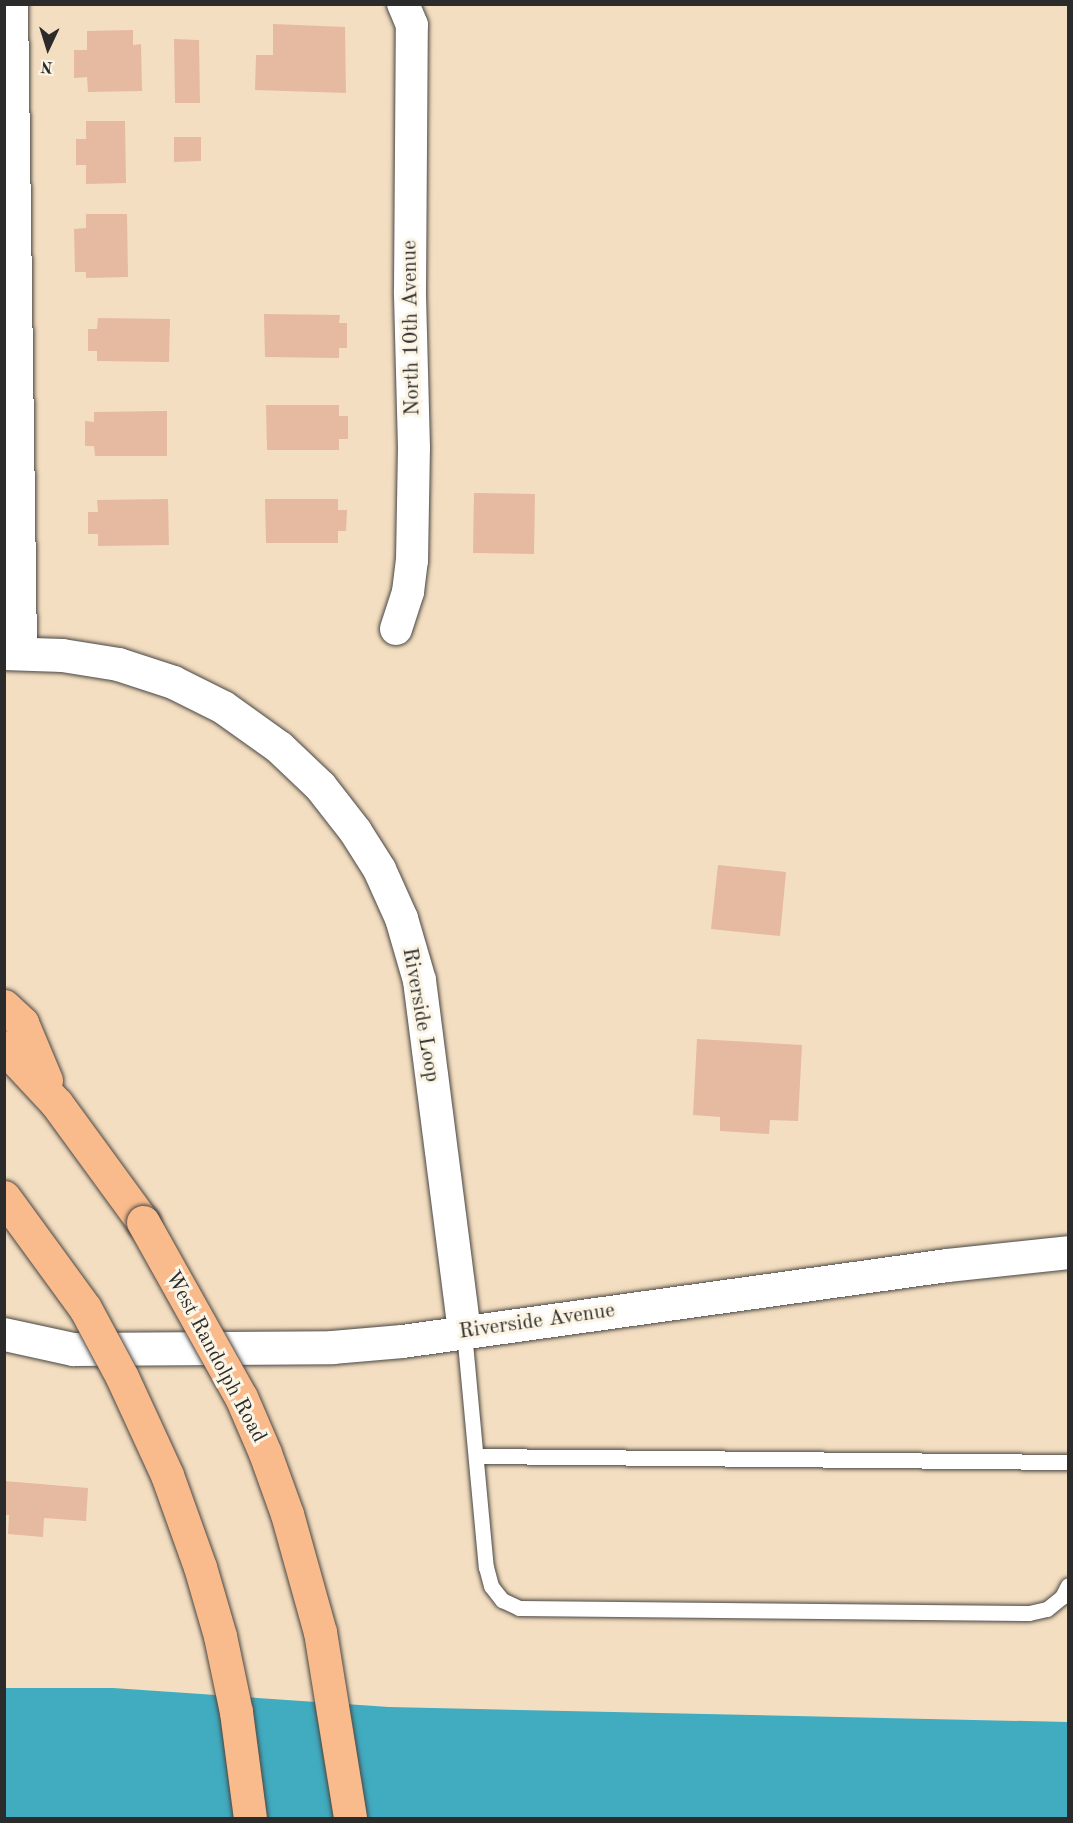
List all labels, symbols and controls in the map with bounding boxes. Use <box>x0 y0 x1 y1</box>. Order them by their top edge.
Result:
north arrow <box>18 18 78 78</box>
text: N <box>40 58 53 74</box>
street label: North 10th Avenue <box>398 240 426 416</box>
street label: Riverside Loop <box>396 946 444 1084</box>
street label: West Randolph Road <box>159 1267 271 1447</box>
street label: Riverside Avenue <box>457 1299 617 1345</box>

